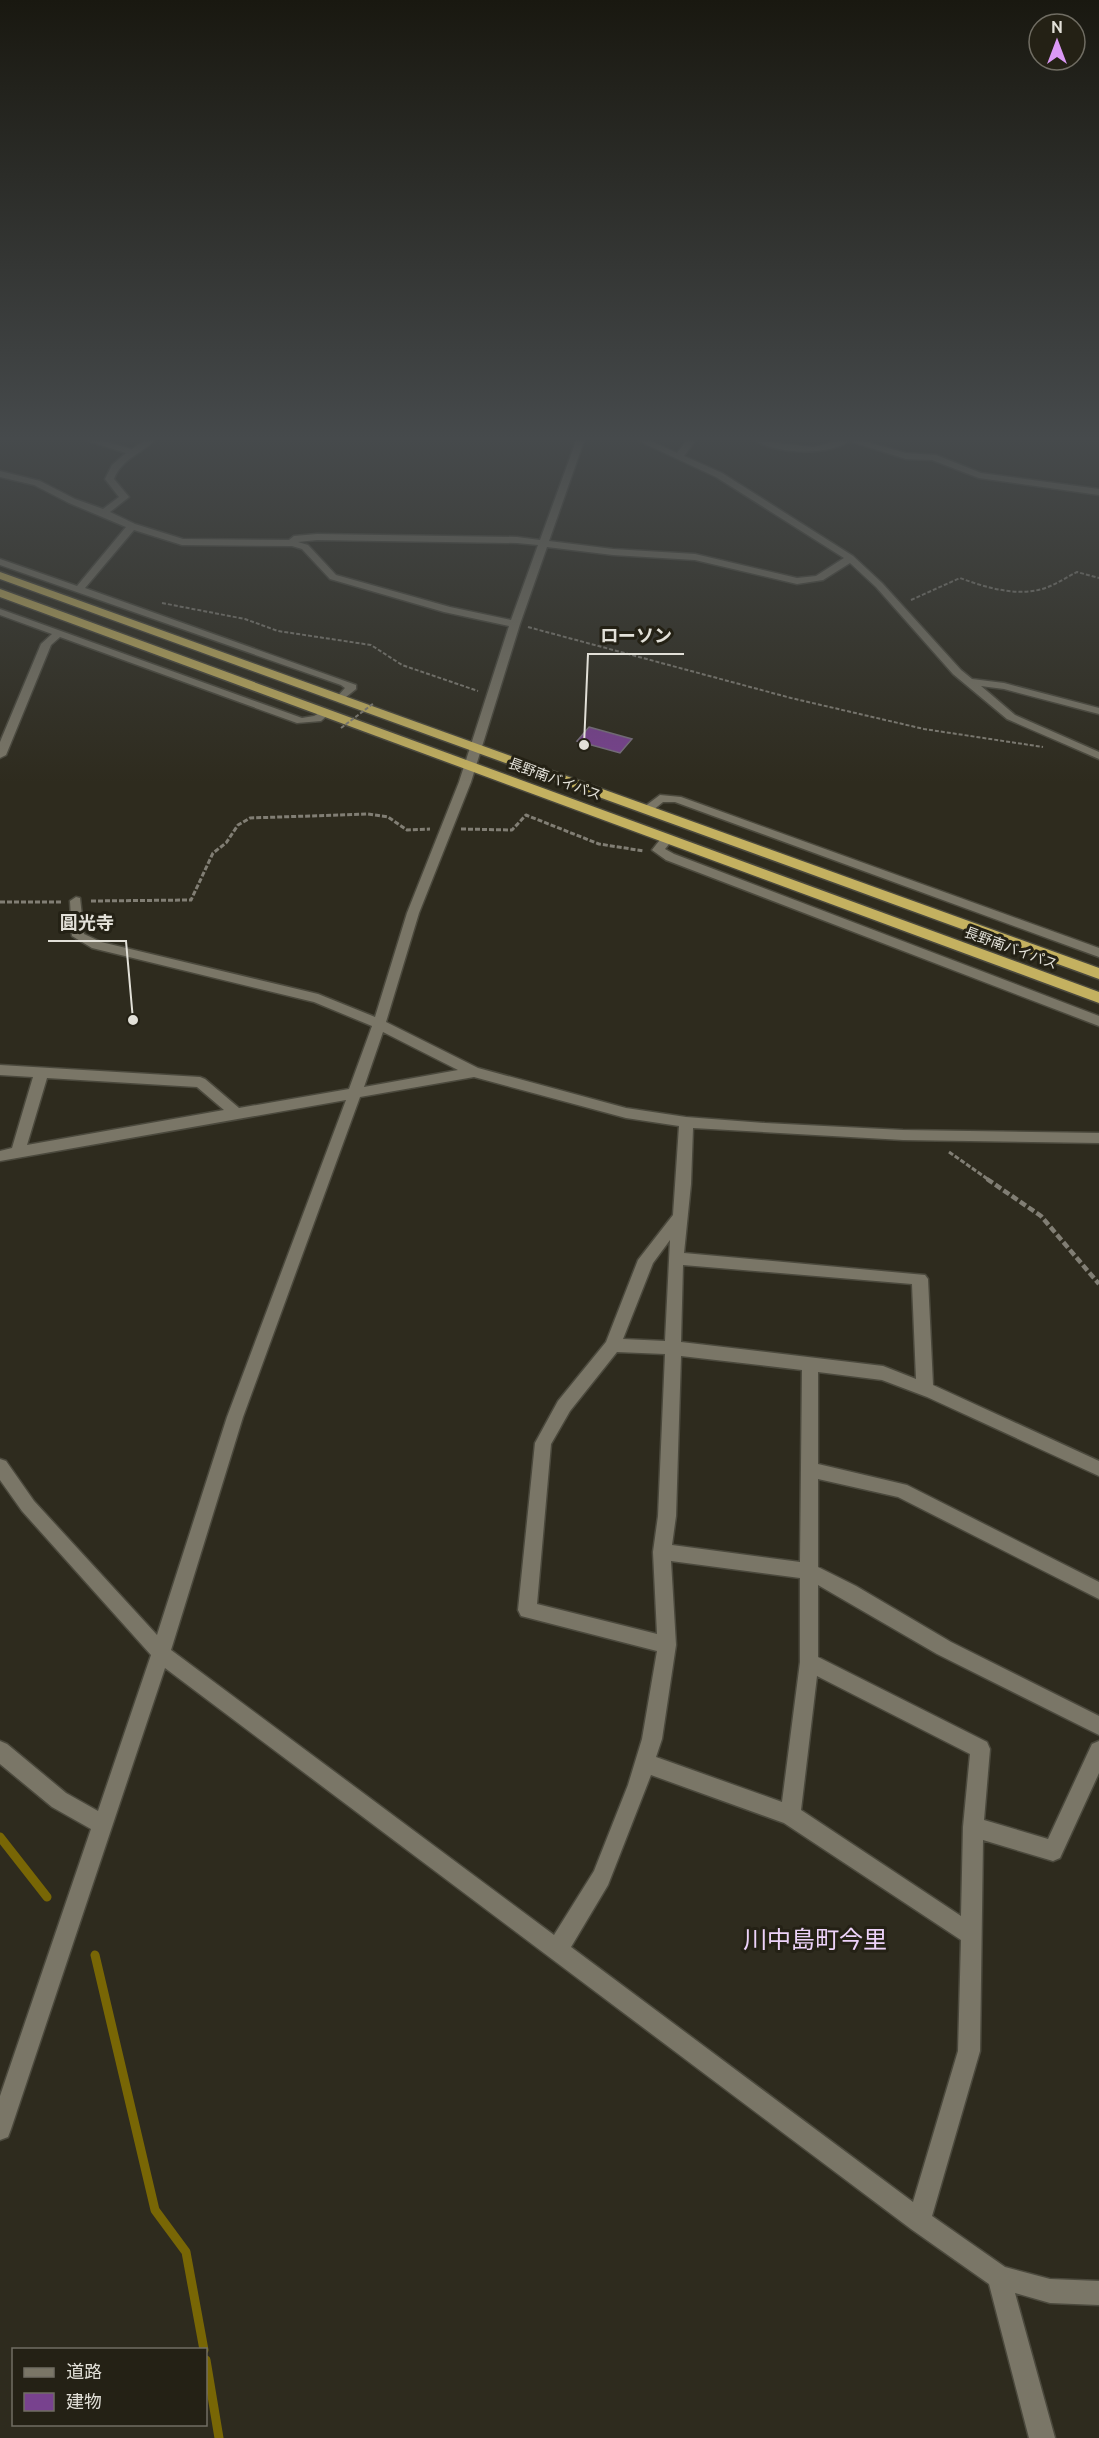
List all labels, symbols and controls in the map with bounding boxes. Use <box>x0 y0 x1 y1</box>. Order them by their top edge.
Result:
north arrow <box>1027 12 1087 72</box>
text: N <box>1051 18 1063 36</box>
callout: ローソン <box>588 618 684 654</box>
text: ローソン <box>600 625 672 645</box>
street label: 長野南バイパス <box>506 755 604 803</box>
callout: 圓光寺 <box>48 905 126 941</box>
text: 圓光寺 <box>60 912 114 932</box>
street label: 長野南バイパス <box>962 924 1060 972</box>
district label: 川中島町今里 <box>743 1926 887 1953</box>
legend <box>12 2348 207 2426</box>
text: 道路 <box>66 2361 102 2381</box>
text: 建物 <box>66 2391 102 2411</box>

